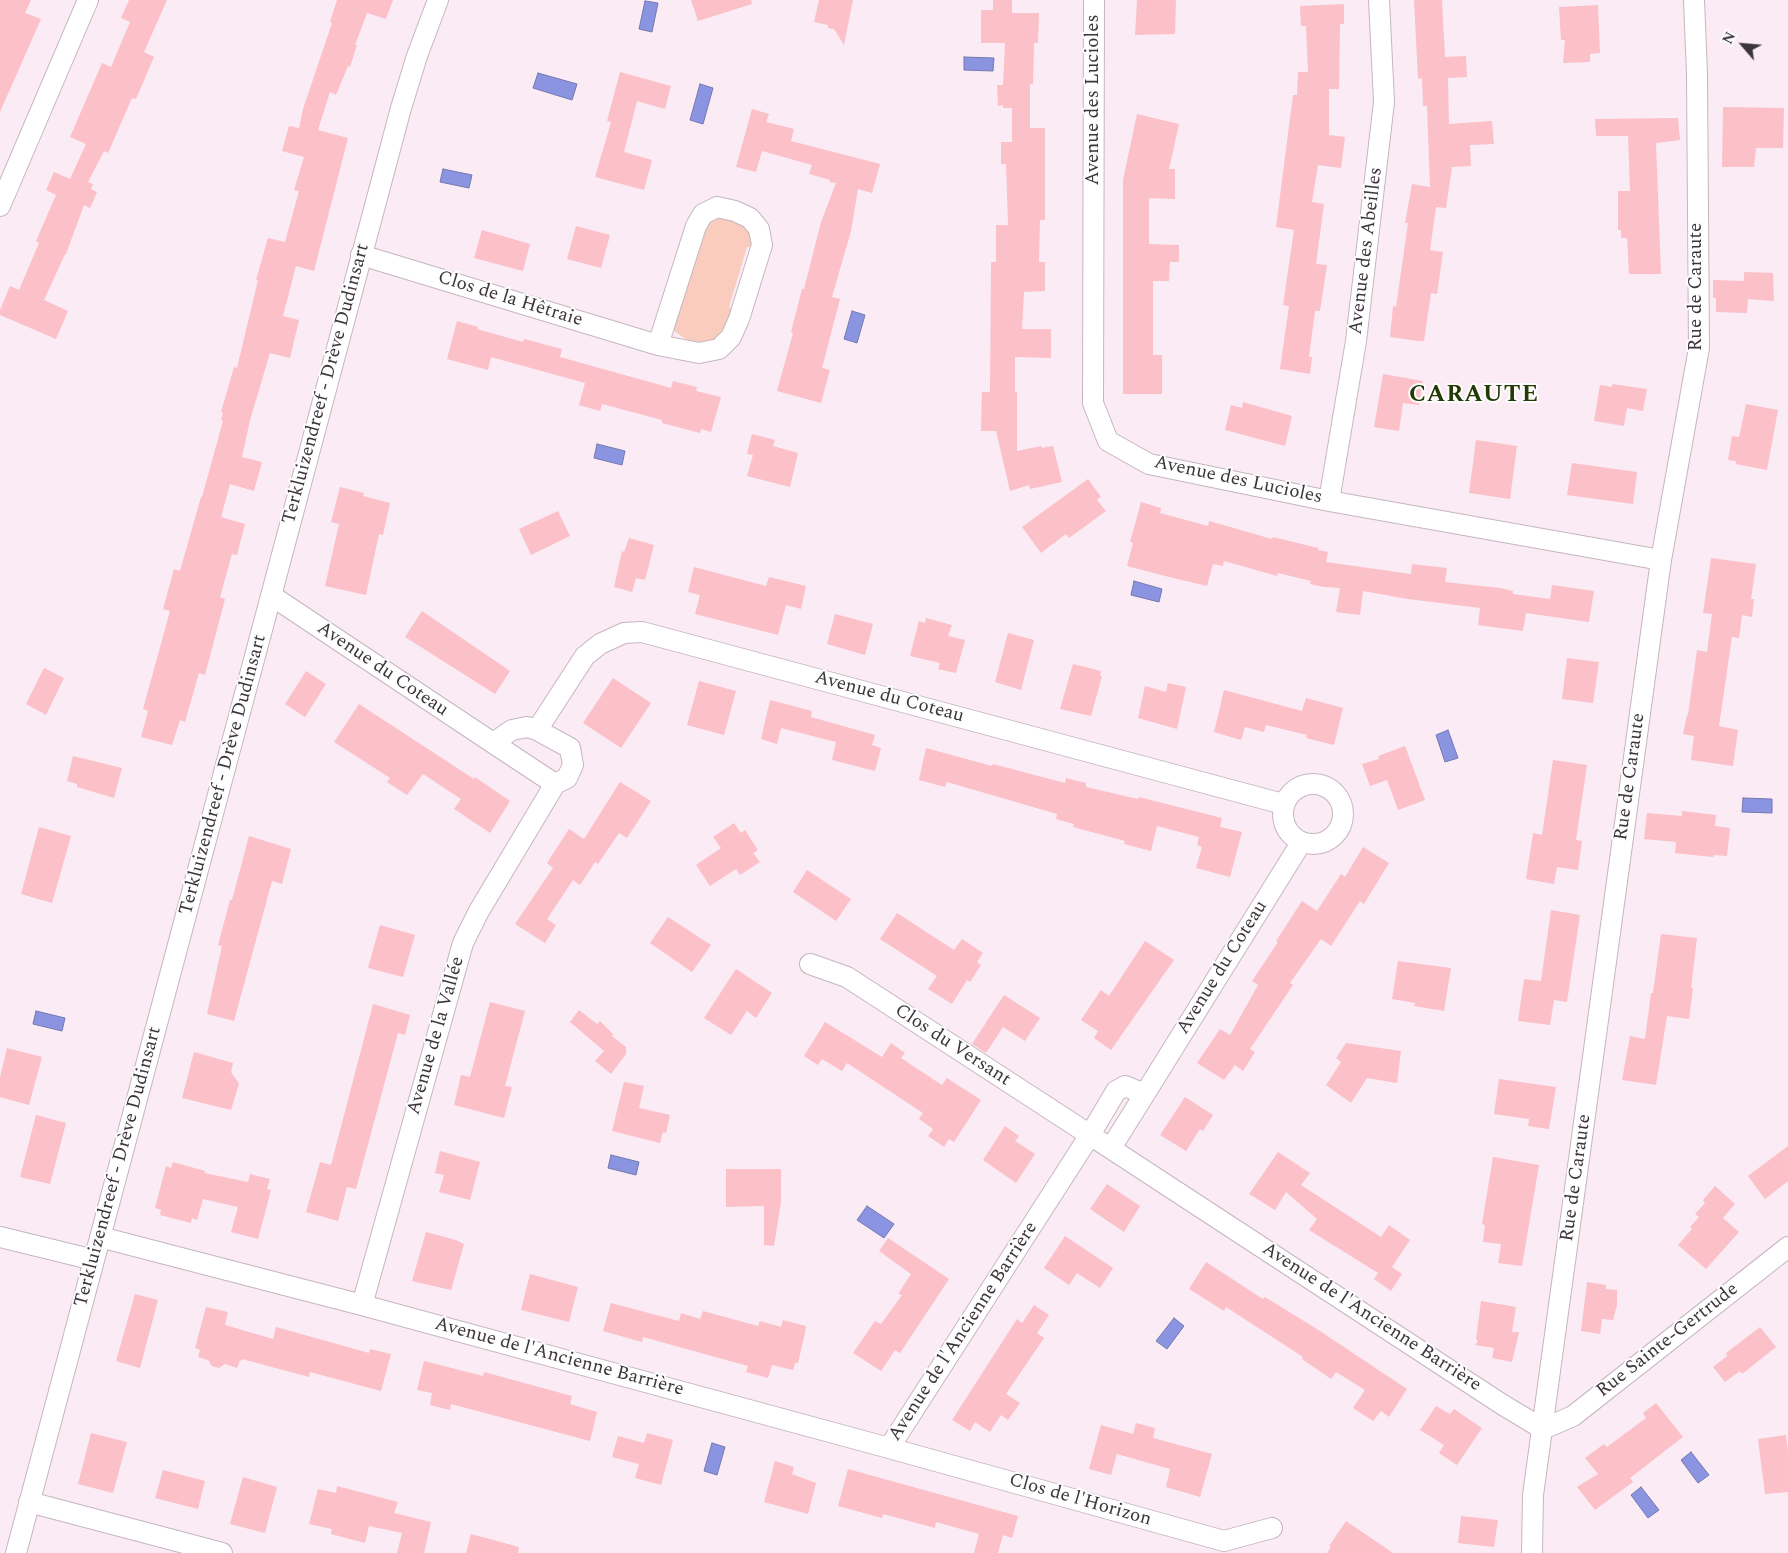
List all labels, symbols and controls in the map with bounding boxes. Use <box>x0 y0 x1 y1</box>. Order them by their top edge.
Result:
street label: Avenue des Lucioles <box>1083 14 1105 186</box>
north arrow <box>1718 20 1768 70</box>
text: N <box>1717 28 1741 48</box>
street label: Avenue des Abeilles <box>1345 166 1389 336</box>
street label: Rue de Caraute <box>1686 223 1708 351</box>
street label: Terkluizendreef - Drève Dudinsart <box>279 241 375 527</box>
street label: Clos de la Hêtraie <box>435 267 585 333</box>
district label: CARAUTE <box>1408 382 1540 410</box>
street label: Avenue des Lucioles <box>1152 452 1324 510</box>
street label: Avenue du Coteau <box>312 618 452 722</box>
street label: Terkluizendreef - Drève Dudinsart <box>176 632 272 918</box>
street label: Avenue du Coteau <box>812 667 966 729</box>
street label: Rue de Caraute <box>1611 712 1651 842</box>
street label: Avenue du Coteau <box>1173 897 1273 1039</box>
street label: Avenue de la Vallée <box>404 954 470 1118</box>
street label: Clos du Versant <box>890 1000 1014 1092</box>
street label: Terkluizendreef - Drève Dudinsart <box>71 1024 167 1310</box>
street label: Rue de Caraute <box>1557 1113 1597 1243</box>
street label: Avenue de l'Ancienne Barrière <box>885 1218 1043 1446</box>
street label: Avenue de l'Ancienne Barrière <box>1257 1239 1485 1397</box>
street label: Rue Sainte-Gertrude <box>1593 1279 1743 1403</box>
street label: Avenue de l'Ancienne Barrière <box>432 1314 686 1402</box>
street label: Clos de l'Horizon <box>1006 1470 1154 1532</box>

